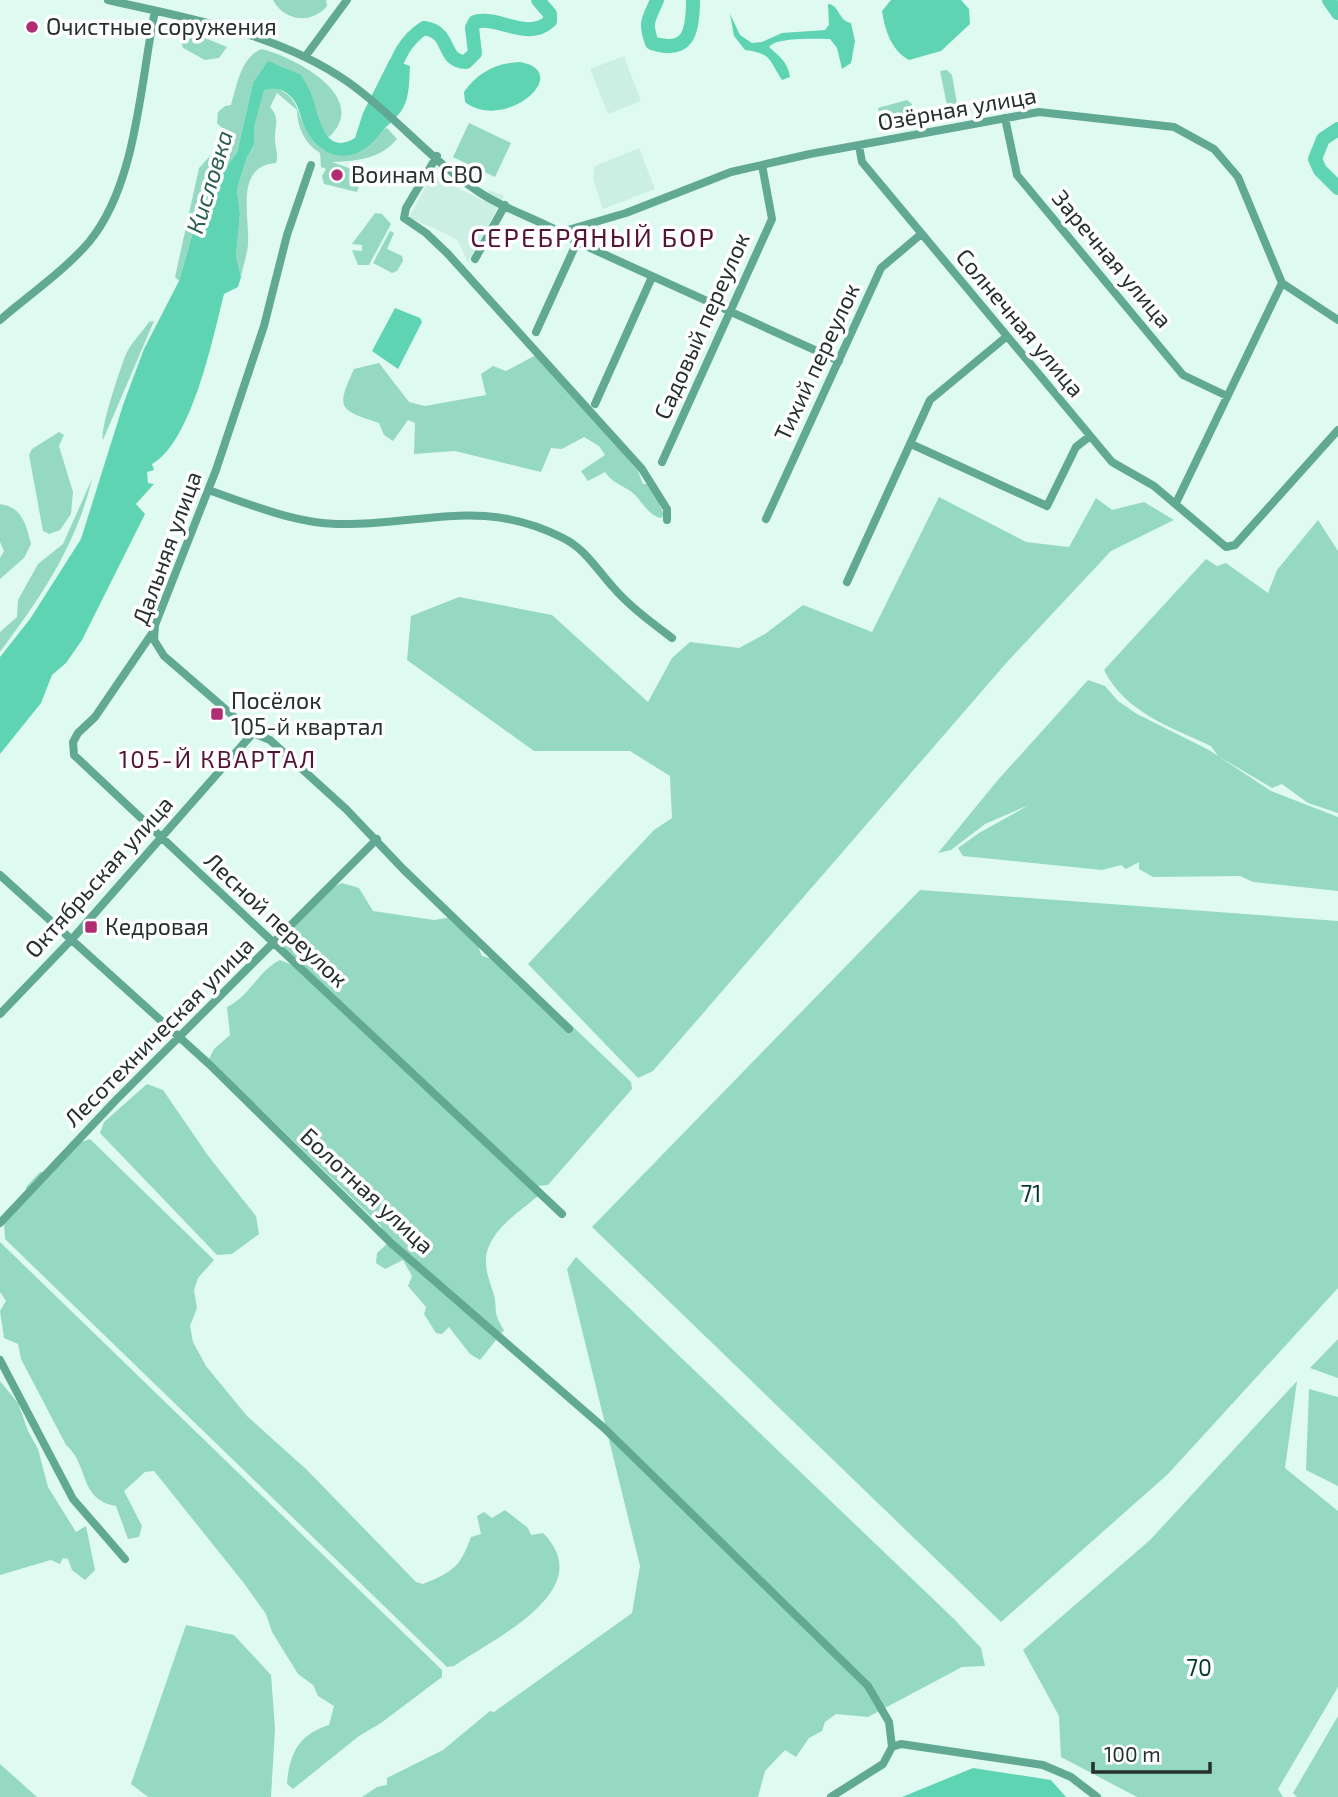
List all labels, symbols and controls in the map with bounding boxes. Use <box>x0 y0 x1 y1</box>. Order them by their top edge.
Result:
place label: Очистные соружения <box>46 12 277 41</box>
marker: Очистные соружения <box>24 19 40 35</box>
street label: Озёрная улица <box>875 80 1038 137</box>
water label: Кисловка <box>179 127 238 237</box>
place label: Воинам СВО <box>351 160 483 188</box>
marker: Воинам СВО <box>329 167 345 183</box>
street label: Заречная улица <box>1046 184 1179 334</box>
district label: СЕРЕБРЯНЫЙ БОР <box>470 221 716 252</box>
street label: Садовый переулок <box>647 228 756 424</box>
street label: Солнечная улица <box>950 243 1091 403</box>
street label: Тихий переулок <box>767 278 866 445</box>
street label: Дальняя улица <box>125 467 208 629</box>
place label: Посёлок 105-й квартал <box>231 686 383 740</box>
marker: Посёлок 105-й квартал <box>209 706 225 722</box>
district label: 105-Й КВАРТАЛ <box>119 744 317 773</box>
street label: Октябрьская улица <box>18 790 179 964</box>
street label: Лесной переулок <box>199 846 354 993</box>
place label: Кедровая <box>105 912 209 940</box>
marker: Кедровая <box>83 919 99 935</box>
street label: Лесотехническая улица <box>58 931 260 1133</box>
street label: Болотная улица <box>295 1121 440 1260</box>
park label: 71 <box>1021 1179 1041 1207</box>
park label: 70 <box>1186 1653 1212 1681</box>
scale bar <box>1093 1730 1210 1774</box>
text: 100 m <box>1104 1741 1161 1766</box>

